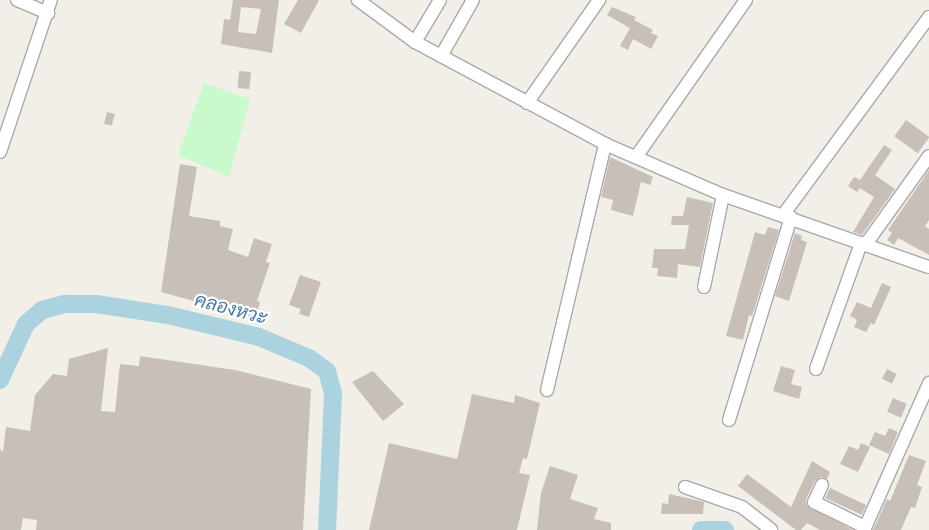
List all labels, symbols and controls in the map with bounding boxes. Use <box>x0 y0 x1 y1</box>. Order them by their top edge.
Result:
water label: คลองหวะ <box>192 288 270 330</box>

